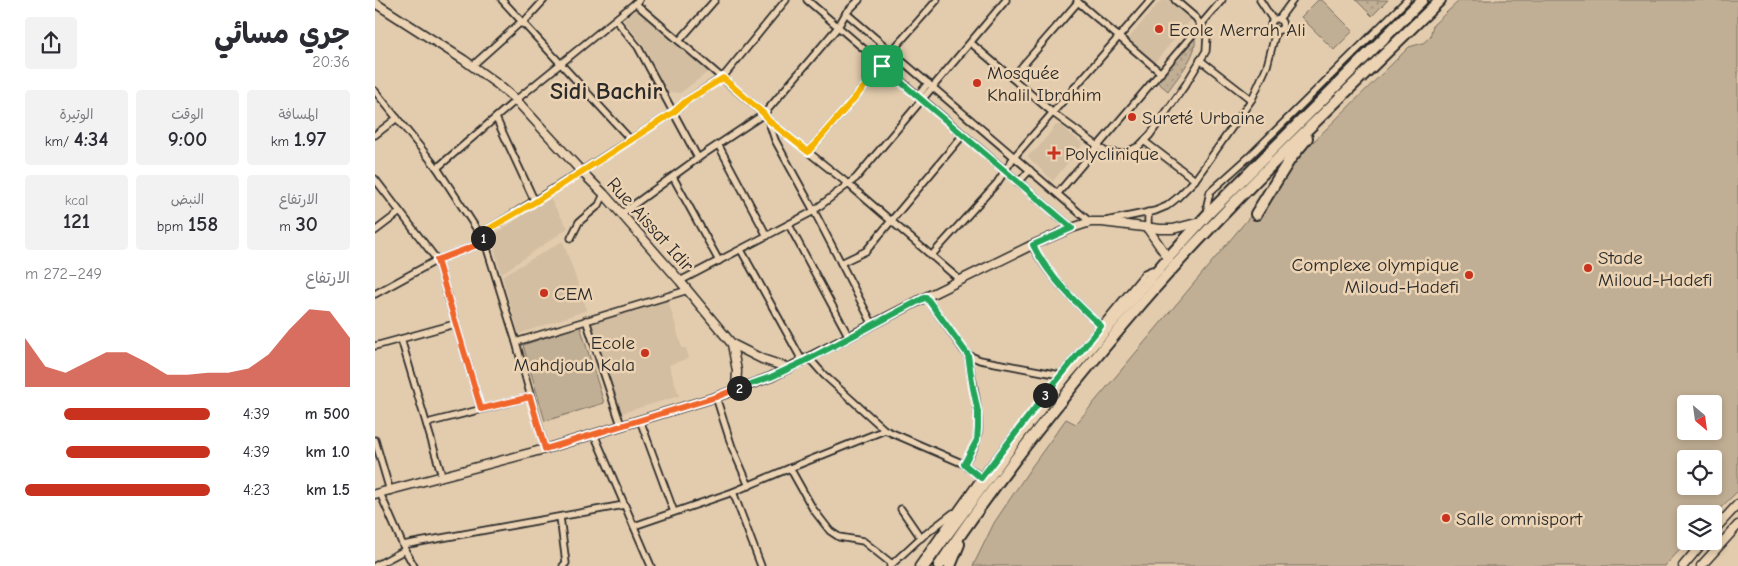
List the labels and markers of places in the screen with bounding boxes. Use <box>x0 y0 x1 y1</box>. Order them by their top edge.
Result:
place label: Ecole Merrah Ali <box>1169 19 1306 41</box>
marker: Ecole Merrah Ali <box>1153 23 1165 35</box>
pin <box>861 45 903 87</box>
place label: Mosquée Khalil Ibrahim <box>987 62 1101 106</box>
marker: Mosquée Khalil Ibrahim <box>971 77 983 89</box>
place label: Sureté Urbaine <box>1142 107 1265 129</box>
marker: Sureté Urbaine <box>1126 111 1138 123</box>
place label: Polyclinique <box>1065 143 1159 165</box>
marker: Polyclinique <box>1047 146 1061 160</box>
pin: 1 <box>471 226 495 250</box>
place label: Stade Miloud-Hadefi <box>1598 247 1713 291</box>
place label: Complexe olympique Miloud-Hadefi <box>1291 254 1459 298</box>
marker: Stade Miloud-Hadefi <box>1582 262 1594 274</box>
marker: Complexe olympique Miloud-Hadefi <box>1463 269 1475 281</box>
place label: CEM <box>554 283 593 305</box>
marker: CEM <box>538 287 550 299</box>
place label: Ecole Mahdjoub Kala <box>514 332 635 376</box>
marker: Ecole Mahdjoub Kala <box>639 347 651 359</box>
pin: 2 <box>727 376 751 400</box>
pin: 3 <box>1033 382 1057 408</box>
place label: Salle omnisport <box>1456 508 1583 530</box>
marker: Salle omnisport <box>1440 512 1452 524</box>

